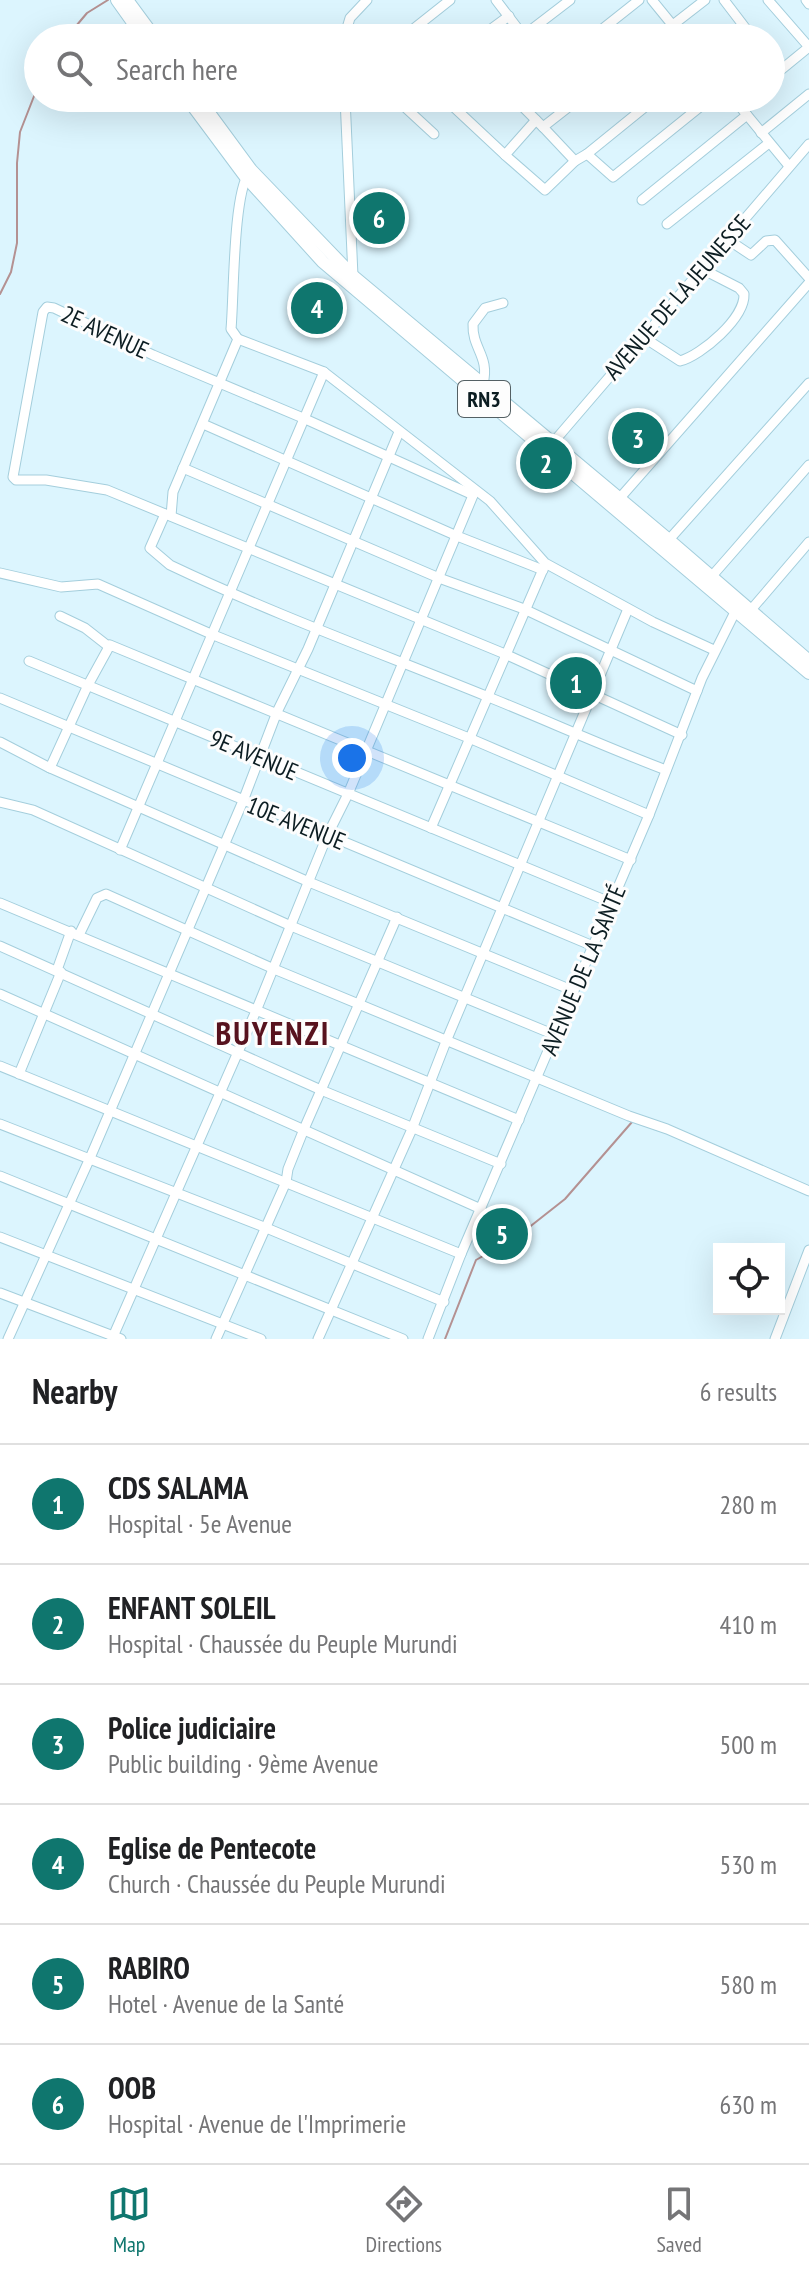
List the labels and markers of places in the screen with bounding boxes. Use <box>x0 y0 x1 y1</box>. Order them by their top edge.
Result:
pin: 6 <box>353 188 405 248</box>
pin: 4 <box>291 278 343 338</box>
pin: 3 <box>612 408 664 468</box>
pin: 2 <box>520 433 572 493</box>
pin: 1 <box>550 653 602 713</box>
pin: 5 <box>476 1204 528 1264</box>

